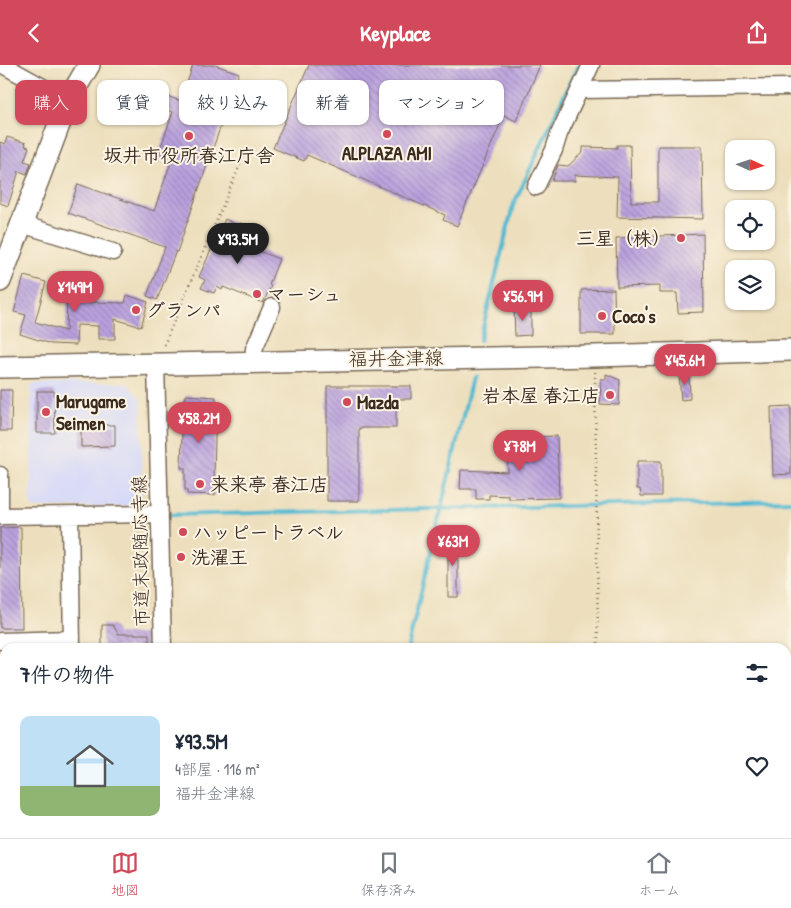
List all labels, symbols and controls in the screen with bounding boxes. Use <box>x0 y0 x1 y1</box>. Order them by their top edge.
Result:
text: Keyplace <box>360 18 431 48</box>
icon: back <box>20 19 48 47</box>
icon: share <box>743 19 771 47</box>
chip: 購入 <box>15 80 87 125</box>
chip: 賃貸 <box>97 80 169 125</box>
chip: 絞り込み <box>179 80 287 125</box>
chip: 新着 <box>297 80 369 125</box>
chip: マンション <box>379 80 504 125</box>
marker: ALPLAZA AMI <box>381 128 393 140</box>
marker: 坂井市役所春江庁舎 <box>183 130 195 142</box>
place label: ALPLAZA AMI <box>342 140 432 166</box>
north arrow <box>725 140 775 190</box>
map controls <box>725 140 775 310</box>
place label: 坂井市役所春江庁舎 <box>103 142 275 168</box>
button: locate <box>725 200 775 250</box>
pin: ¥93.5M <box>197 223 279 265</box>
place label: 三星（株） <box>576 225 671 251</box>
text: ¥93.5M <box>218 228 258 250</box>
marker: 三星（株） <box>675 232 687 244</box>
button: layers <box>725 260 775 310</box>
pin: ¥149M <box>40 271 110 313</box>
text: ¥149M <box>58 276 92 298</box>
pin: ¥56.9M <box>482 279 564 322</box>
place label: マーシュ <box>267 281 342 307</box>
text: ¥56.9M <box>503 285 543 307</box>
marker: マーシュ <box>251 288 263 300</box>
place label: グランパ <box>146 297 221 323</box>
place label: Coco's <box>612 303 656 329</box>
marker: グランパ <box>130 304 142 316</box>
marker: Coco's <box>596 310 608 322</box>
pin: ¥45.6M <box>644 343 726 386</box>
street label: 福井金津線 <box>348 344 444 372</box>
text: ¥45.6M <box>665 349 705 371</box>
place label: 岩本屋 春江店 <box>482 382 600 408</box>
place label: Marugame Seimen <box>56 388 126 436</box>
place label: Mazda <box>357 389 399 415</box>
marker: 岩本屋 春江店 <box>604 389 616 401</box>
marker: Mazda <box>341 396 353 408</box>
pin: ¥58.2M <box>158 401 240 444</box>
marker: Marugame Seimen <box>40 406 52 418</box>
text: ¥58.2M <box>178 407 220 429</box>
pin: ¥78M <box>490 429 550 472</box>
text: ¥78M <box>504 435 536 457</box>
place label: 来来亭 春江店 <box>210 471 328 497</box>
street label: 市道末政随応寺線 <box>126 475 154 627</box>
marker: 来来亭 春江店 <box>194 478 206 490</box>
place label: ハッピートラベル <box>193 519 344 545</box>
pin: ¥63M <box>423 525 483 567</box>
marker: ハッピートラベル <box>177 526 189 538</box>
text: ¥63M <box>438 530 468 552</box>
place label: 洗濯王 <box>191 544 248 570</box>
marker: 洗濯王 <box>175 551 187 563</box>
icon: filters <box>743 659 771 687</box>
text: 7件の物件 <box>20 660 114 689</box>
text: ¥93.5M <box>175 727 228 756</box>
icon: home <box>60 736 120 796</box>
icon: heart <box>743 752 771 780</box>
text: 4部屋 · 116 m² <box>175 758 260 780</box>
text: 福井金津線 <box>175 782 255 804</box>
tab: 地図 <box>111 849 139 899</box>
tab: 保存済み <box>361 849 417 899</box>
tab: ホーム <box>639 849 680 899</box>

